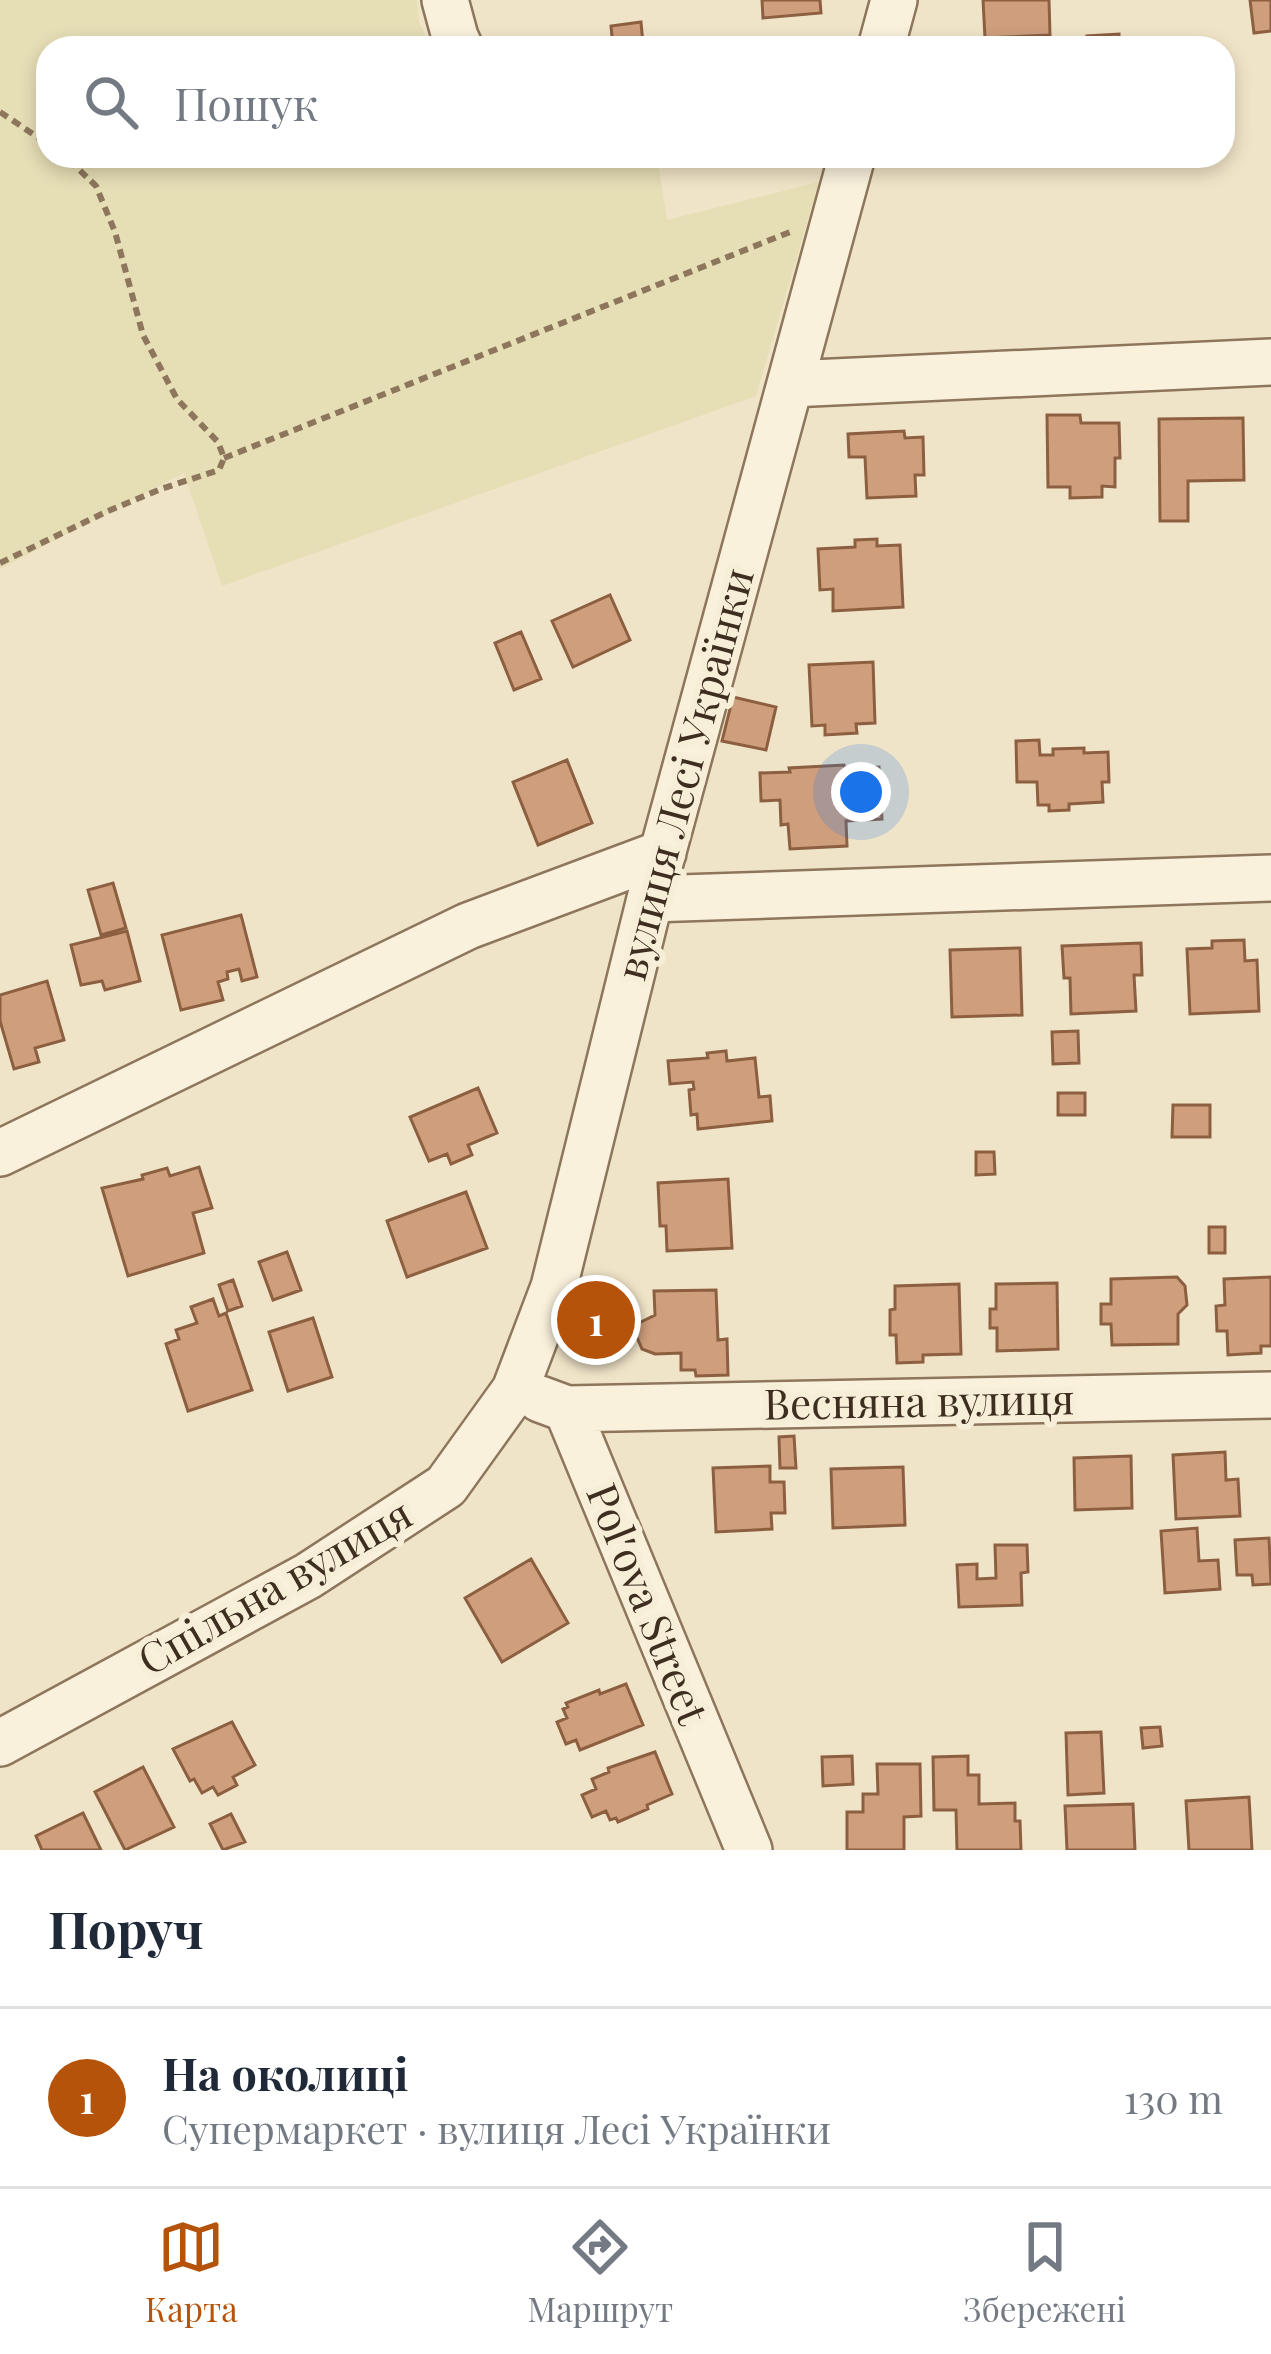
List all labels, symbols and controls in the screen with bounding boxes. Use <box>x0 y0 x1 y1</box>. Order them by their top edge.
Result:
search box <box>36 36 1235 168</box>
icon: search <box>78 69 144 135</box>
text: Пошук <box>174 72 318 132</box>
street label: вулиця Лесі Українки <box>601 561 765 986</box>
your location <box>831 762 891 822</box>
pin: 1 <box>557 1275 635 1365</box>
street label: Весняна вулиця <box>763 1369 1075 1431</box>
street label: Polʹova Street <box>575 1475 723 1733</box>
street label: Спільна вулиця <box>127 1484 421 1686</box>
text: Поруч <box>48 1894 203 1962</box>
text: На околиці <box>162 2042 408 2102</box>
text: 1 <box>80 2072 94 2124</box>
text: 130 m <box>1124 2072 1223 2124</box>
text: Супермаркет · вулиця Лесі Українки <box>162 2102 831 2154</box>
tab: Карта <box>145 2214 238 2330</box>
tab: Маршрут <box>528 2214 673 2330</box>
tab: Збережені <box>963 2214 1126 2330</box>

